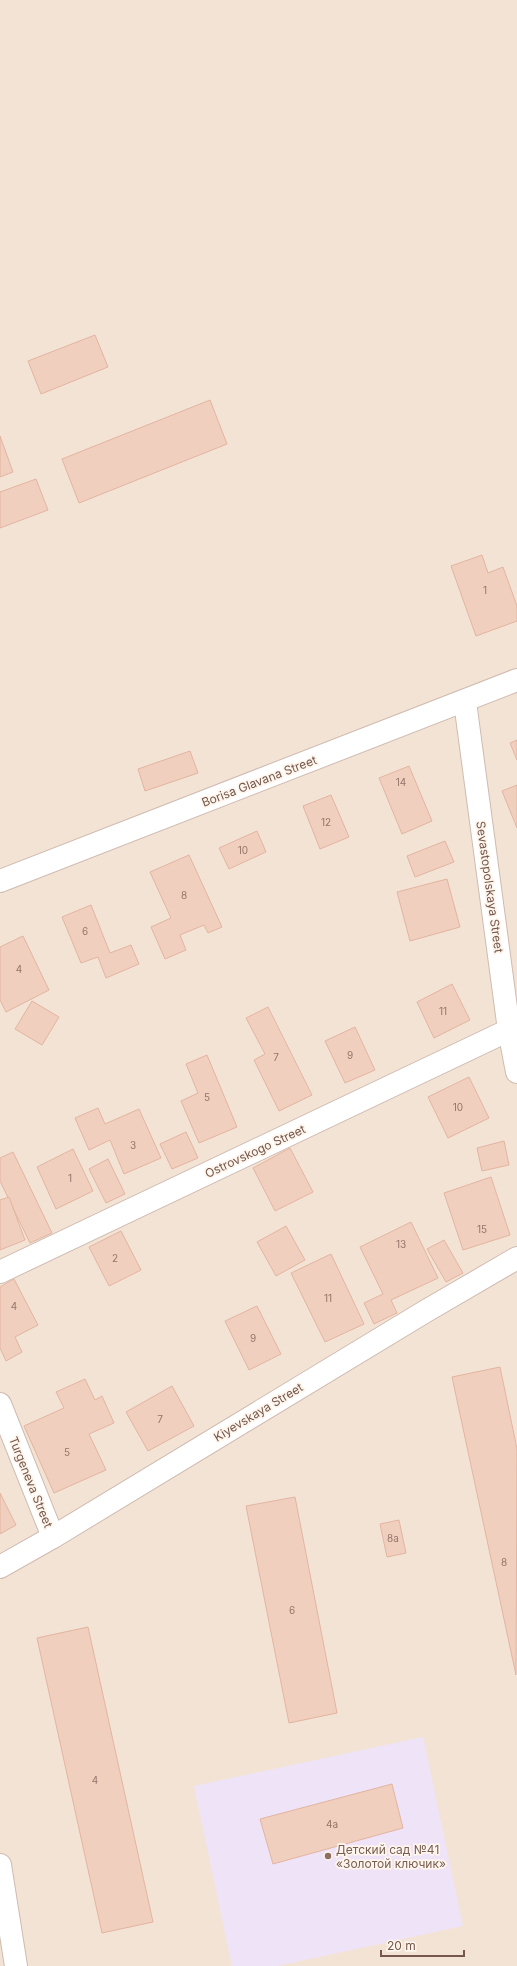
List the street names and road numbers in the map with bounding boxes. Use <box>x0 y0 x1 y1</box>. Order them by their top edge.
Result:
street label: Borisa Glavana Street <box>199 752 319 810</box>
street label: Sevastopolskaya Street <box>473 820 507 954</box>
street label: Ostrovskogo Street <box>202 1121 308 1181</box>
street label: Kiyevskaya Street <box>211 1379 305 1445</box>
street label: Turgeneva Street <box>6 1434 56 1530</box>

